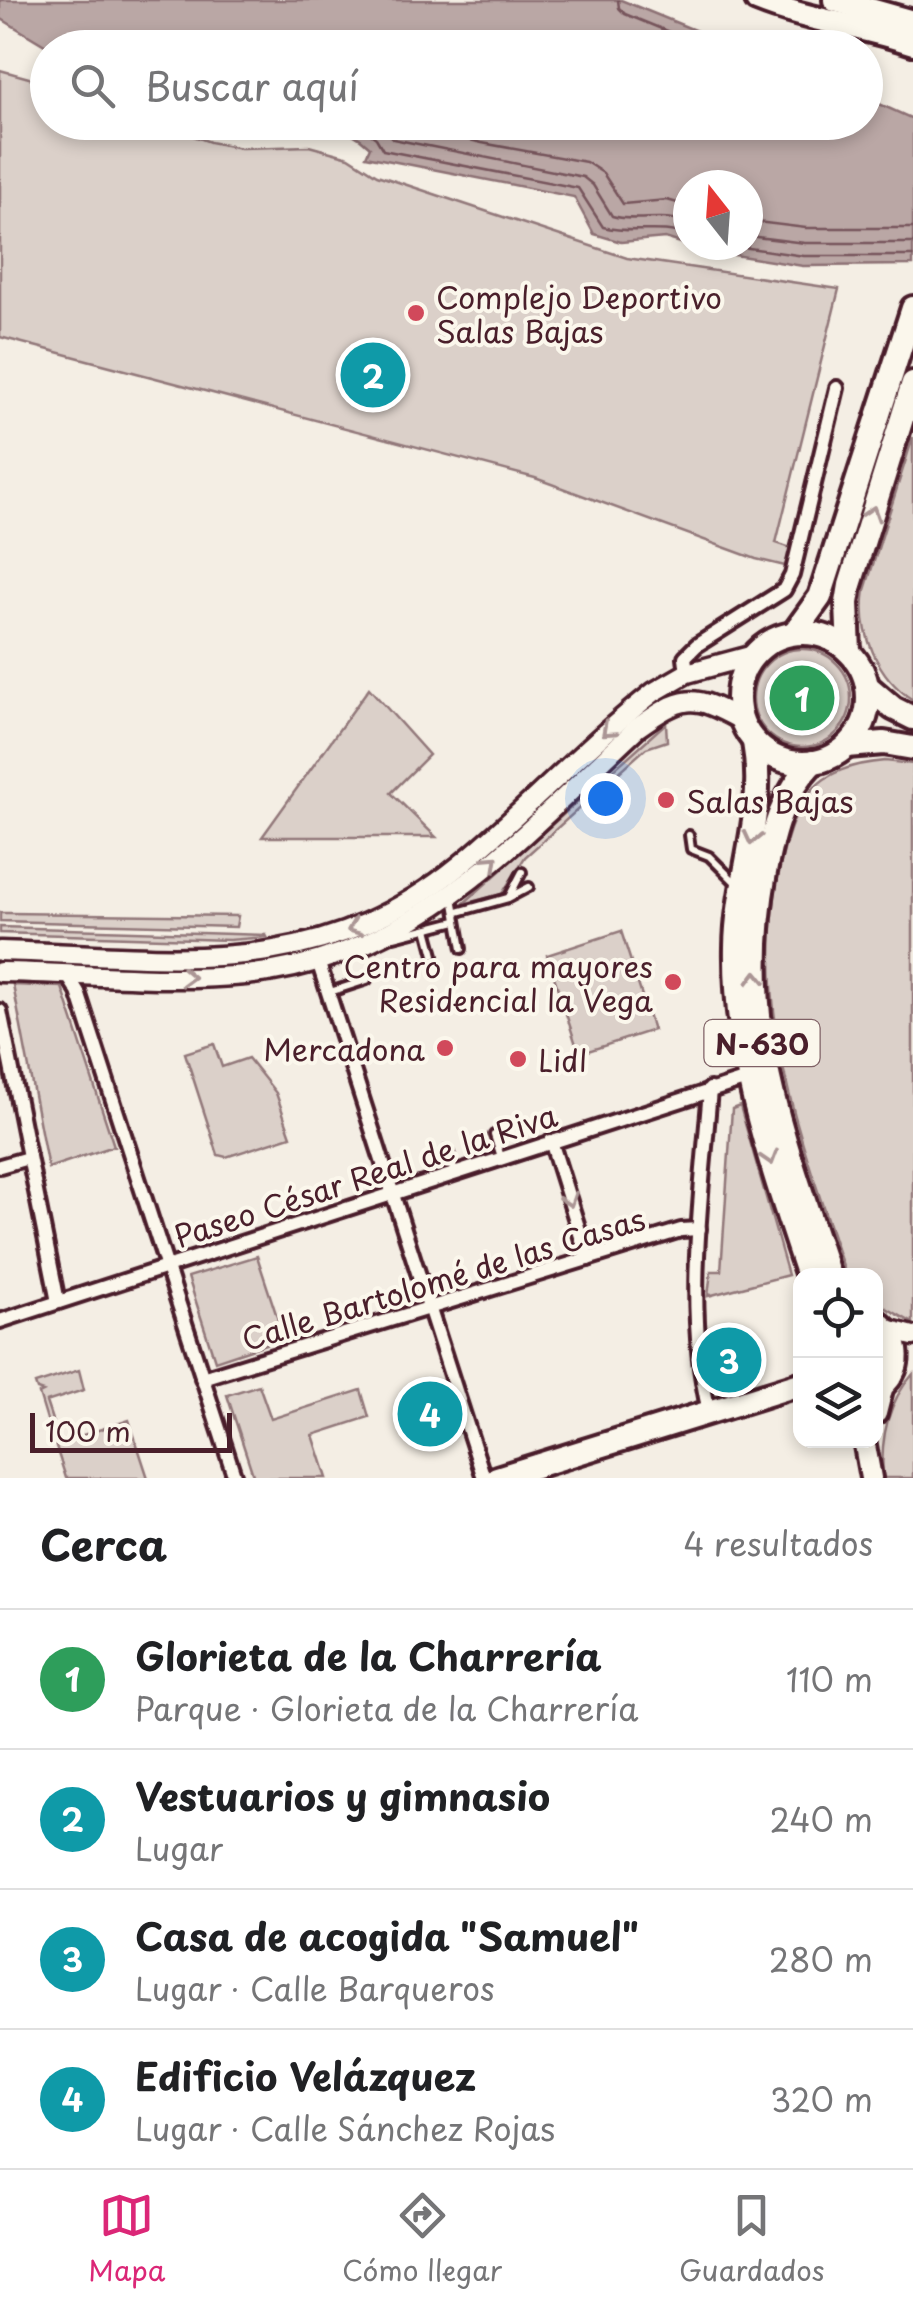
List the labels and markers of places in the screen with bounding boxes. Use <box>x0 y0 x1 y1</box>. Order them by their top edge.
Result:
place label: Complejo Deportivo Salas Bajas <box>436 274 722 353</box>
marker: Complejo Deportivo Salas Bajas <box>405 302 427 324</box>
pin: 2 <box>340 338 406 412</box>
pin: 1 <box>770 660 834 736</box>
place label: Salas Bajas <box>686 778 853 823</box>
marker: Salas Bajas <box>655 789 677 811</box>
place label: Centro para mayores Residencial la Vega <box>343 943 653 1022</box>
marker: Centro para mayores Residencial la Vega <box>662 971 684 993</box>
place label: Mercadona <box>263 1026 425 1071</box>
marker: Mercadona <box>434 1037 456 1059</box>
place label: Lidl <box>538 1037 587 1082</box>
marker: Lidl <box>507 1048 529 1070</box>
pin: 3 <box>696 1322 762 1398</box>
pin: 4 <box>398 1376 462 1452</box>

